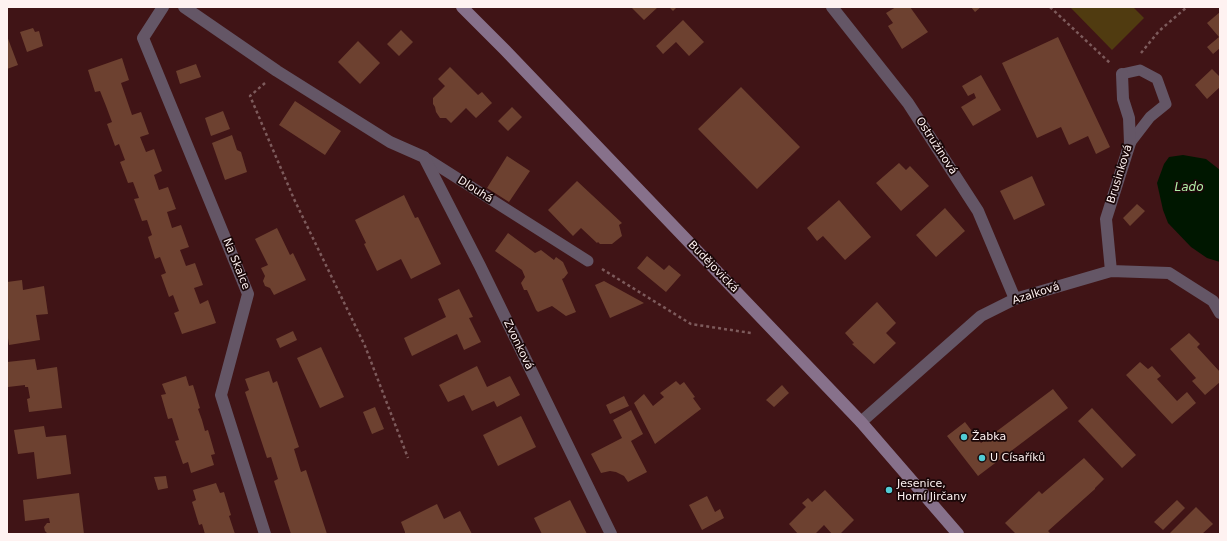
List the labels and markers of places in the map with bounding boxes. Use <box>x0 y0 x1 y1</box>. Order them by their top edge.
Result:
place label: Žabka <box>972 430 1006 444</box>
marker: Žabka <box>959 432 969 442</box>
place label: U Císaříků <box>990 451 1045 465</box>
marker: U Císaříků <box>977 453 987 463</box>
place label: Jesenice, Horní Jirčany <box>897 477 967 503</box>
marker: Jesenice, Horní Jirčany <box>884 485 894 495</box>

